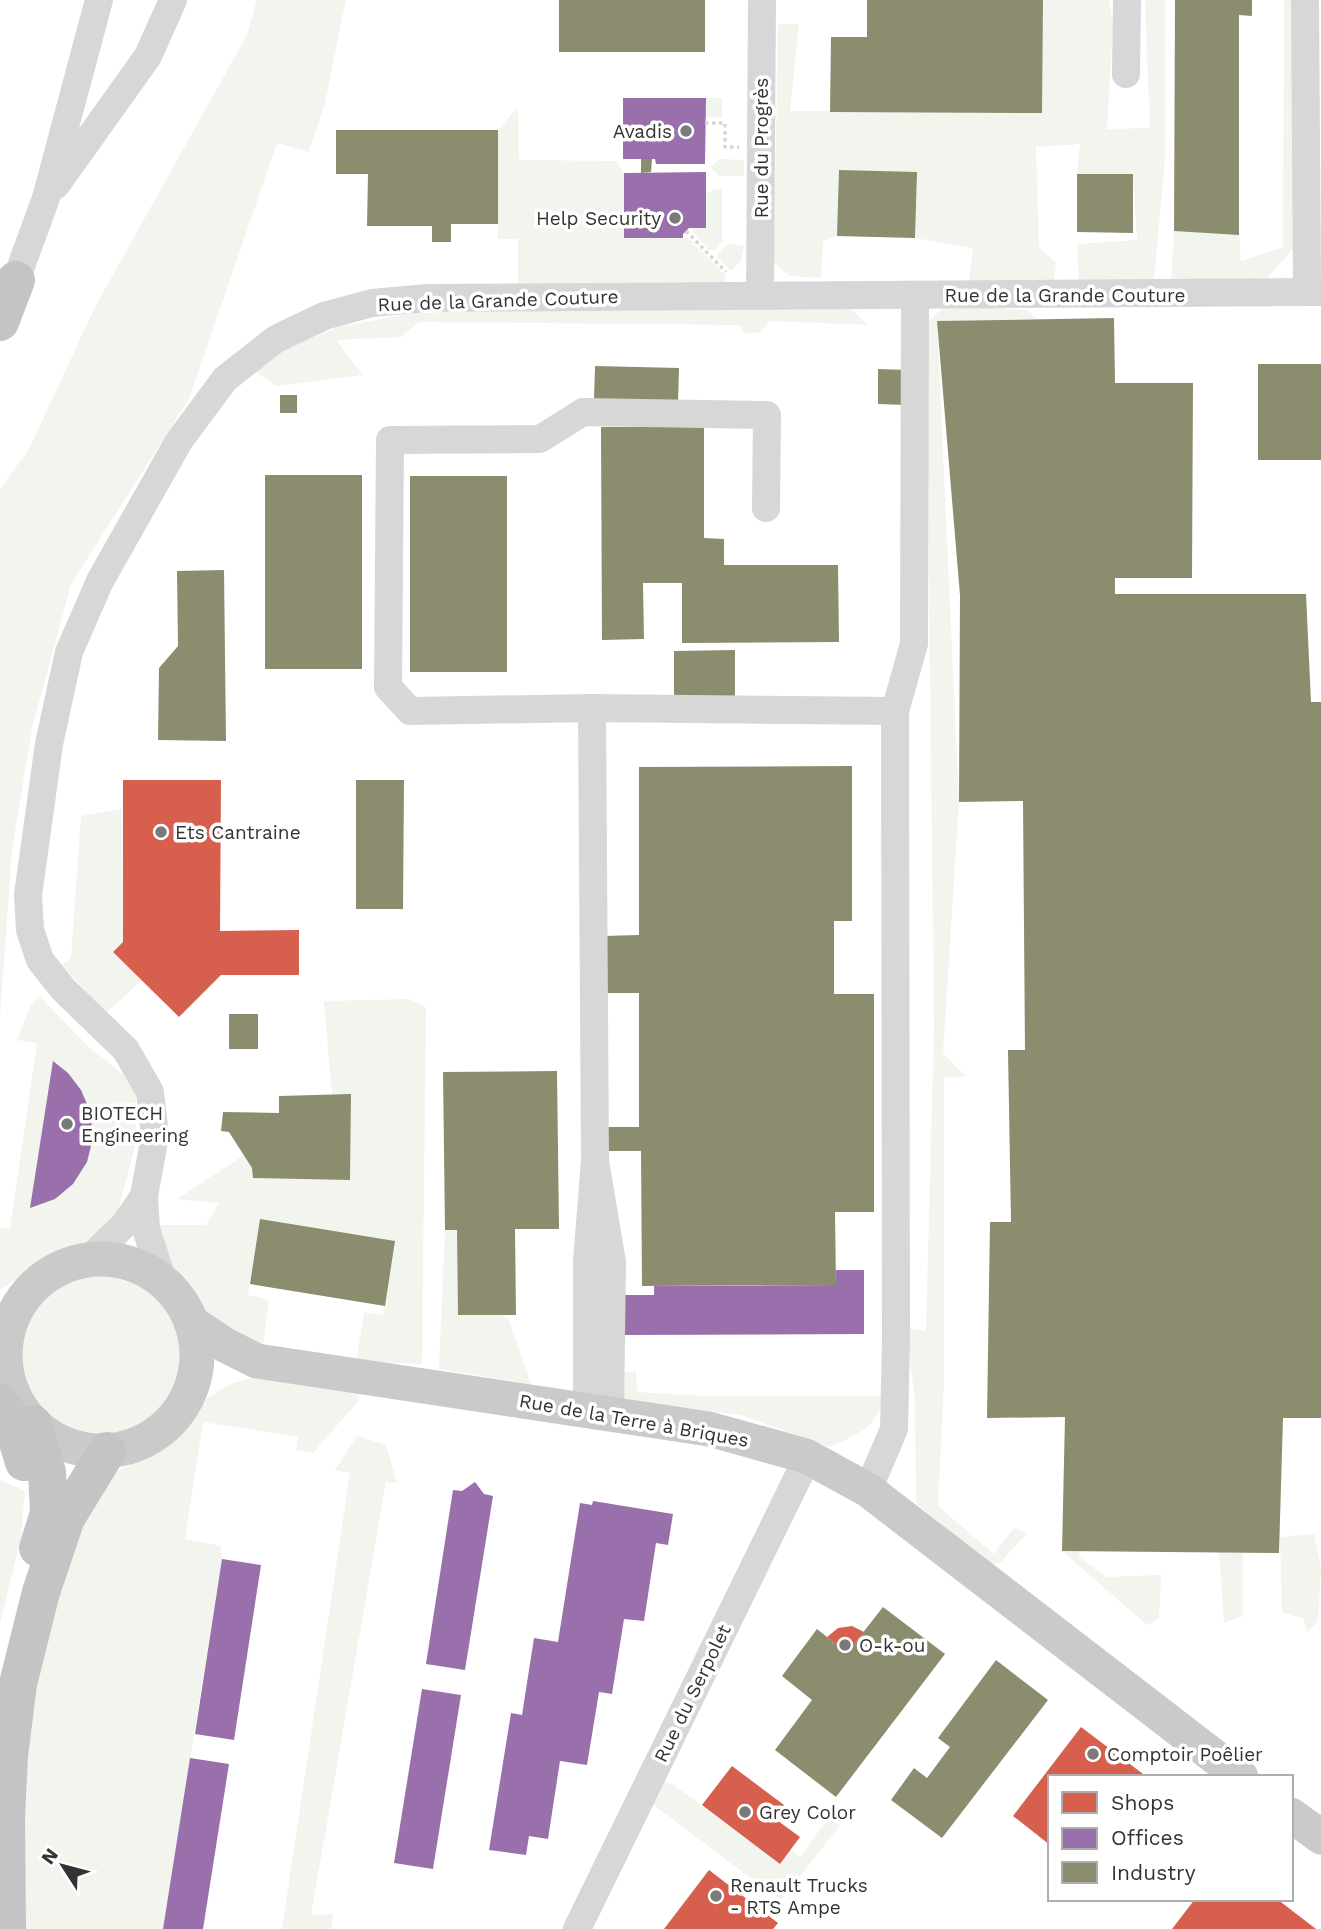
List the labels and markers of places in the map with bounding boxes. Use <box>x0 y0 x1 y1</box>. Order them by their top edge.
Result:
place label: Avadis <box>613 120 672 143</box>
marker: Avadis <box>678 123 694 139</box>
place label: Help Security <box>536 207 661 230</box>
marker: Help Security <box>667 210 683 226</box>
place label: Ets Cantraine <box>175 821 301 844</box>
marker: Ets Cantraine <box>153 824 169 840</box>
place label: BIOTECH Engineering <box>81 1102 189 1147</box>
marker: BIOTECH Engineering <box>59 1116 75 1132</box>
place label: O-k-ou <box>859 1634 925 1657</box>
marker: O-k-ou <box>837 1637 853 1653</box>
place label: Comptoir Poêlier <box>1107 1743 1263 1766</box>
marker: Comptoir Poêlier <box>1085 1746 1101 1762</box>
place label: Grey Color <box>759 1801 856 1824</box>
marker: Grey Color <box>737 1804 753 1820</box>
place label: Renault Trucks - RTS Ampe <box>730 1874 868 1919</box>
marker: Renault Trucks - RTS Ampe <box>708 1888 724 1904</box>

